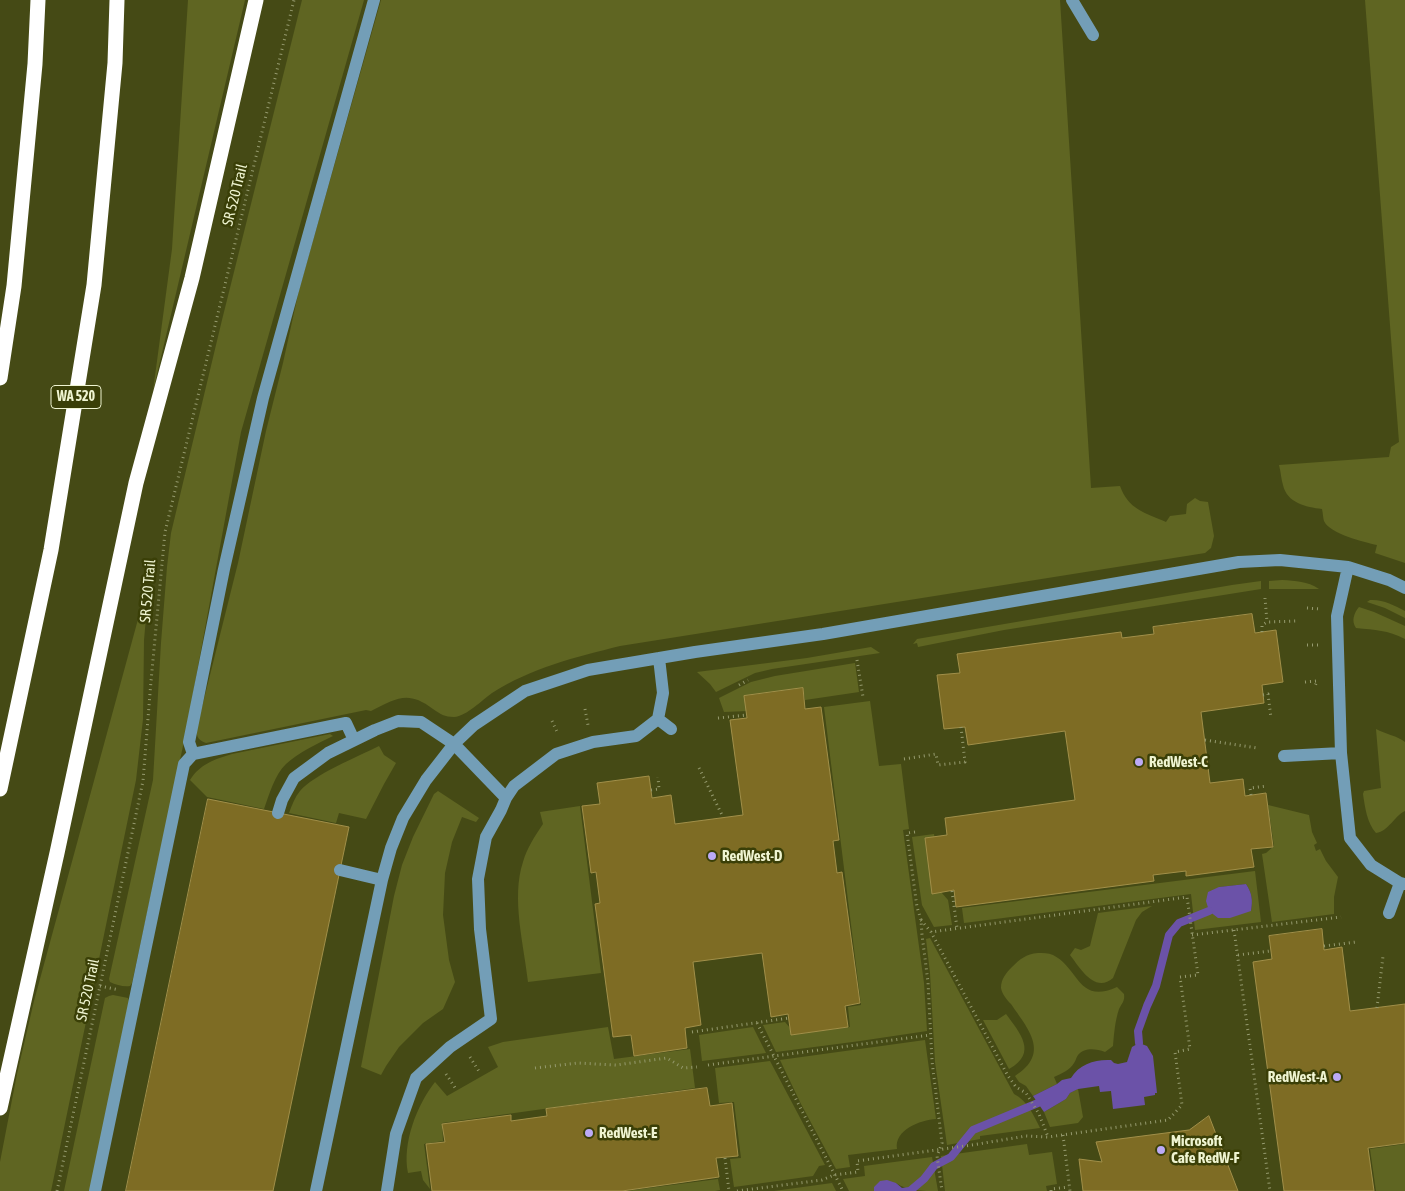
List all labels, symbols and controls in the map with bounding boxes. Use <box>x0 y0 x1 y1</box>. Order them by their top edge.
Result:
street label: SR 520 Trail <box>219 162 251 228</box>
road number: WA 520 <box>51 386 101 408</box>
street label: SR 520 Trail <box>136 559 160 623</box>
place label: RedWest-C <box>1149 753 1208 771</box>
marker: RedWest-C <box>1133 756 1145 768</box>
place label: RedWest-D <box>722 847 782 865</box>
marker: RedWest-D <box>706 850 718 862</box>
street label: SR 520 Trail <box>73 957 103 1023</box>
place label: RedWest-A <box>1268 1068 1327 1086</box>
marker: RedWest-A <box>1331 1071 1343 1083</box>
place label: RedWest-E <box>599 1124 657 1142</box>
marker: RedWest-E <box>583 1127 595 1139</box>
place label: Microsoft Cafe RedW-F <box>1171 1132 1240 1167</box>
marker: Microsoft Cafe RedW-F <box>1155 1144 1167 1156</box>

